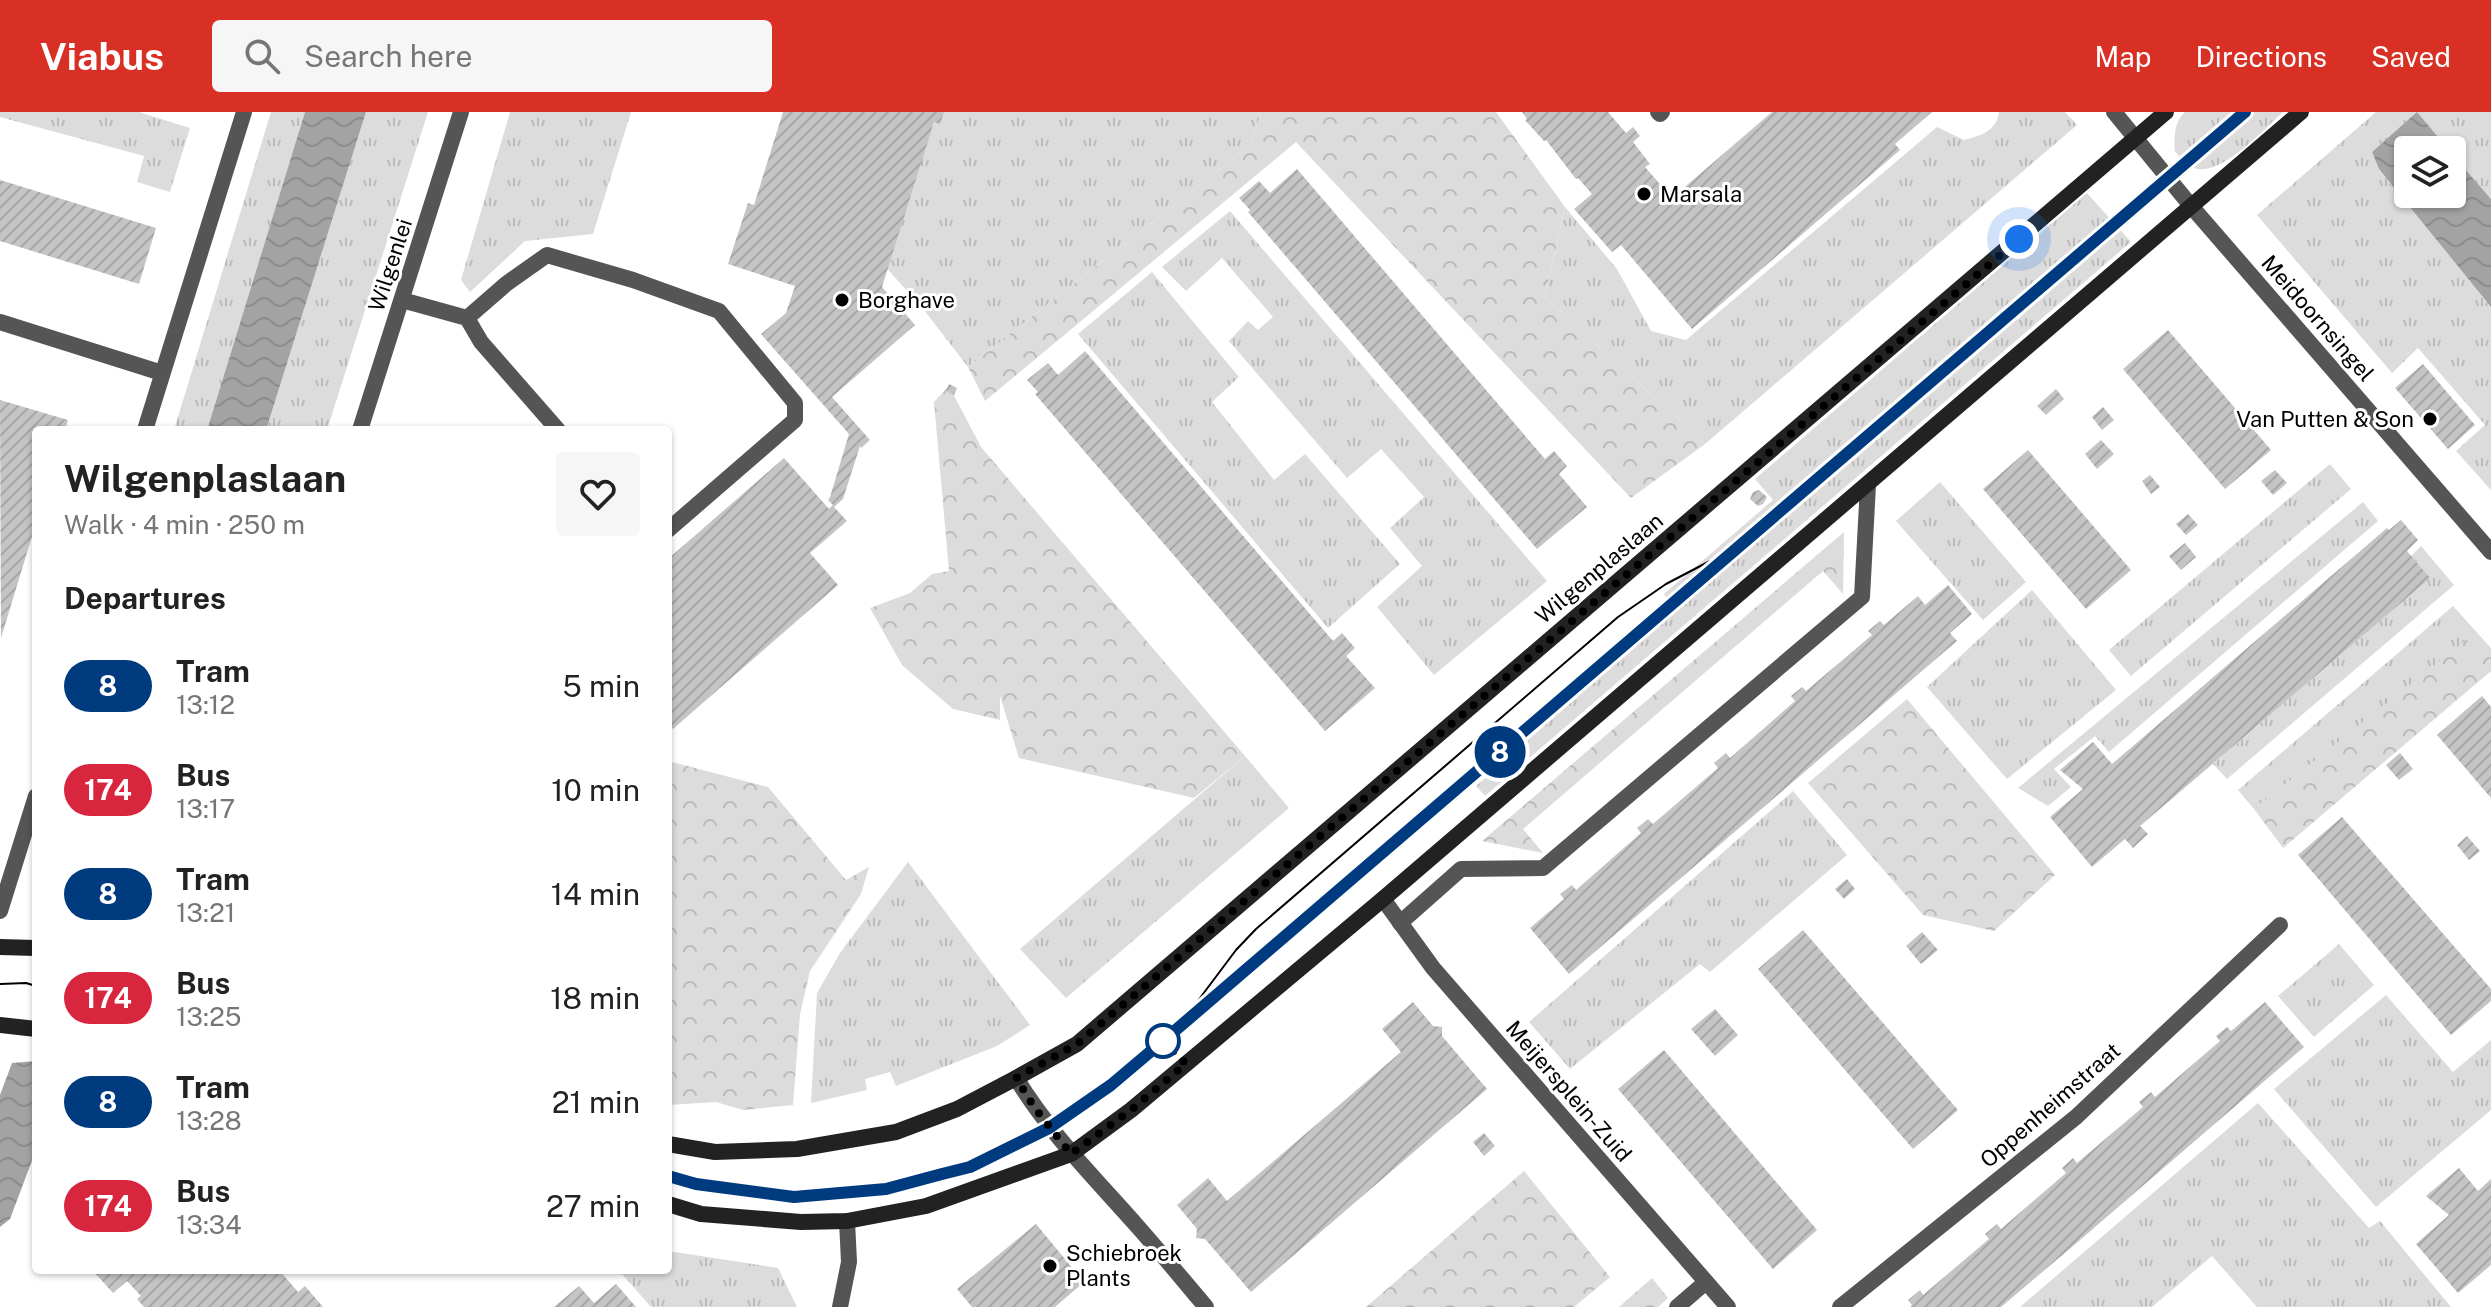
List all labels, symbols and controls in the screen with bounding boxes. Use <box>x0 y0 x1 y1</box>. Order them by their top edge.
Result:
search box <box>212 20 772 92</box>
text: Viabus <box>40 34 164 79</box>
icon: search <box>240 34 284 78</box>
text: Search here <box>304 38 472 74</box>
text: Map <box>2095 40 2151 73</box>
text: Directions <box>2195 40 2327 73</box>
text: Saved <box>2371 40 2451 73</box>
map controls <box>2394 136 2466 208</box>
button: layers <box>2394 136 2466 208</box>
place label: Marsala <box>1660 181 1742 207</box>
marker: Marsala <box>1635 185 1653 203</box>
street label: Wilgenlei <box>363 215 417 315</box>
your location <box>1999 219 2039 259</box>
street label: Meidoornsingel <box>2256 250 2380 386</box>
place label: Borghave <box>858 287 955 313</box>
marker: Borghave <box>833 291 851 309</box>
place label: Van Putten & Son <box>2236 406 2414 432</box>
marker: Van Putten & Son <box>2421 410 2439 428</box>
button: heart <box>556 452 640 536</box>
text: Wilgenplaslaan <box>64 456 346 501</box>
street label: Wilgenplaslaan <box>1530 507 1668 629</box>
text: Walk · 4 min · 250 m <box>64 509 305 540</box>
text: Departures <box>64 580 226 616</box>
text: Tram <box>176 653 250 689</box>
text: 5 min <box>563 668 640 704</box>
text: 8 <box>99 669 117 702</box>
text: 13:12 <box>176 689 235 720</box>
line badge: 8 <box>1474 726 1526 778</box>
text: 8 <box>1491 735 1509 768</box>
text: Bus <box>176 757 230 793</box>
text: 10 min <box>551 772 640 808</box>
text: 174 <box>84 773 132 806</box>
text: 13:17 <box>176 793 235 824</box>
text: Tram <box>176 861 250 897</box>
text: 14 min <box>551 876 640 912</box>
text: 8 <box>99 877 117 910</box>
text: 13:21 <box>176 897 235 928</box>
text: Bus <box>176 965 230 1001</box>
text: 18 min <box>550 980 640 1016</box>
text: 174 <box>84 981 132 1014</box>
text: 13:25 <box>176 1001 242 1032</box>
street label: Meijersplein-Zuid <box>1501 1015 1637 1167</box>
unlabelled marker <box>1146 1024 1180 1058</box>
street label: Oppenheimstraat <box>1975 1037 2125 1173</box>
text: Tram <box>176 1069 250 1105</box>
text: 21 min <box>552 1084 640 1120</box>
text: 8 <box>99 1085 117 1118</box>
text: 13:28 <box>176 1105 242 1136</box>
text: Bus <box>176 1173 230 1209</box>
text: 27 min <box>546 1188 640 1224</box>
text: 174 <box>84 1189 132 1222</box>
text: 13:34 <box>176 1209 242 1240</box>
place label: Schiebroek Plants <box>1066 1240 1182 1291</box>
marker: Schiebroek Plants <box>1041 1257 1059 1275</box>

